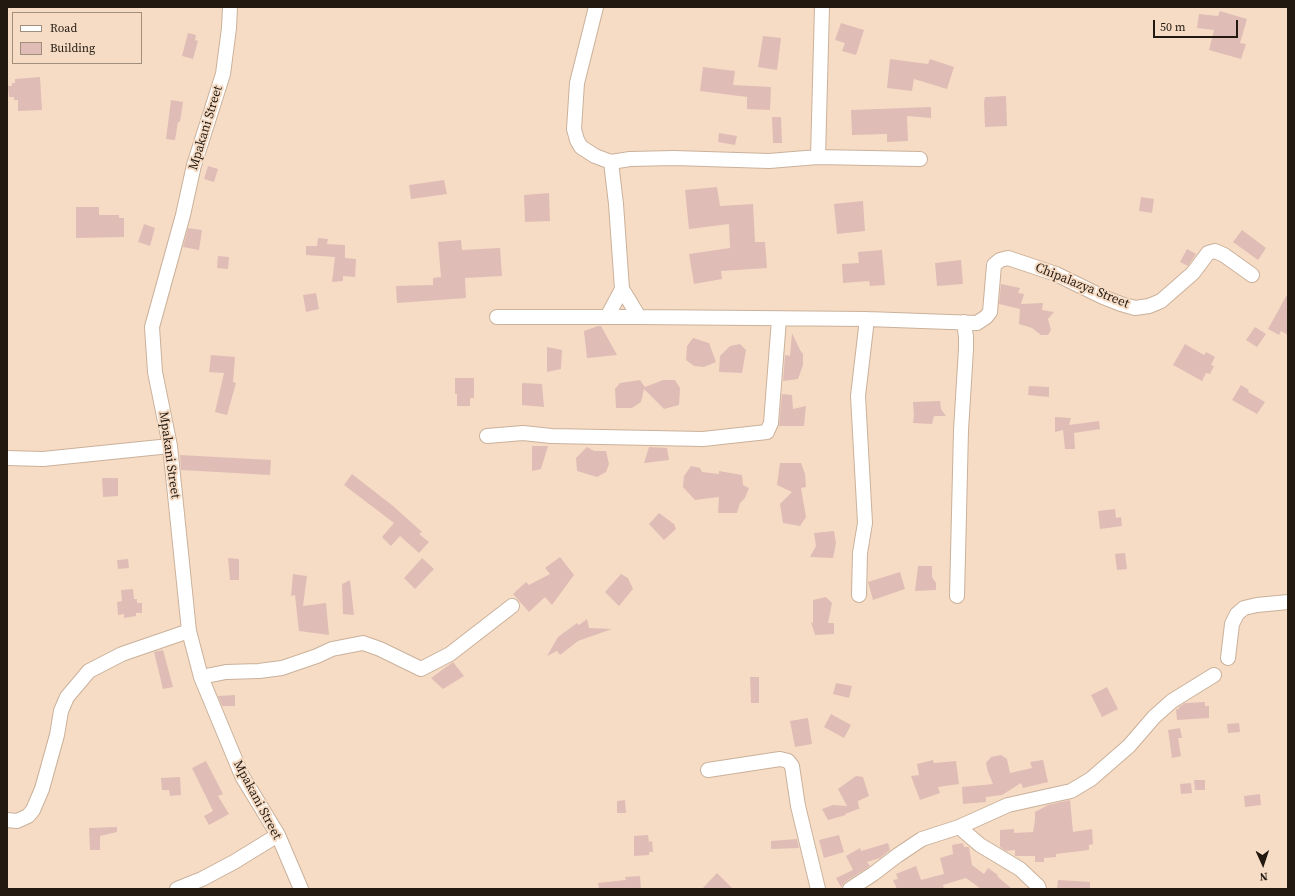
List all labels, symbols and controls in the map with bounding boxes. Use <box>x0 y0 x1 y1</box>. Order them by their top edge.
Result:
legend <box>12 12 142 64</box>
scale bar <box>1155 12 1240 38</box>
text: 50 m <box>1160 19 1186 35</box>
text: Road <box>50 20 77 36</box>
text: Building <box>50 40 95 56</box>
street label: Mpakani Street <box>186 84 226 172</box>
street label: Chipalazya Street <box>1033 260 1131 312</box>
street label: Mpakani Street <box>155 411 183 499</box>
street label: Mpakani Street <box>230 758 284 842</box>
north arrow <box>1243 844 1283 884</box>
text: N <box>1259 869 1268 884</box>

